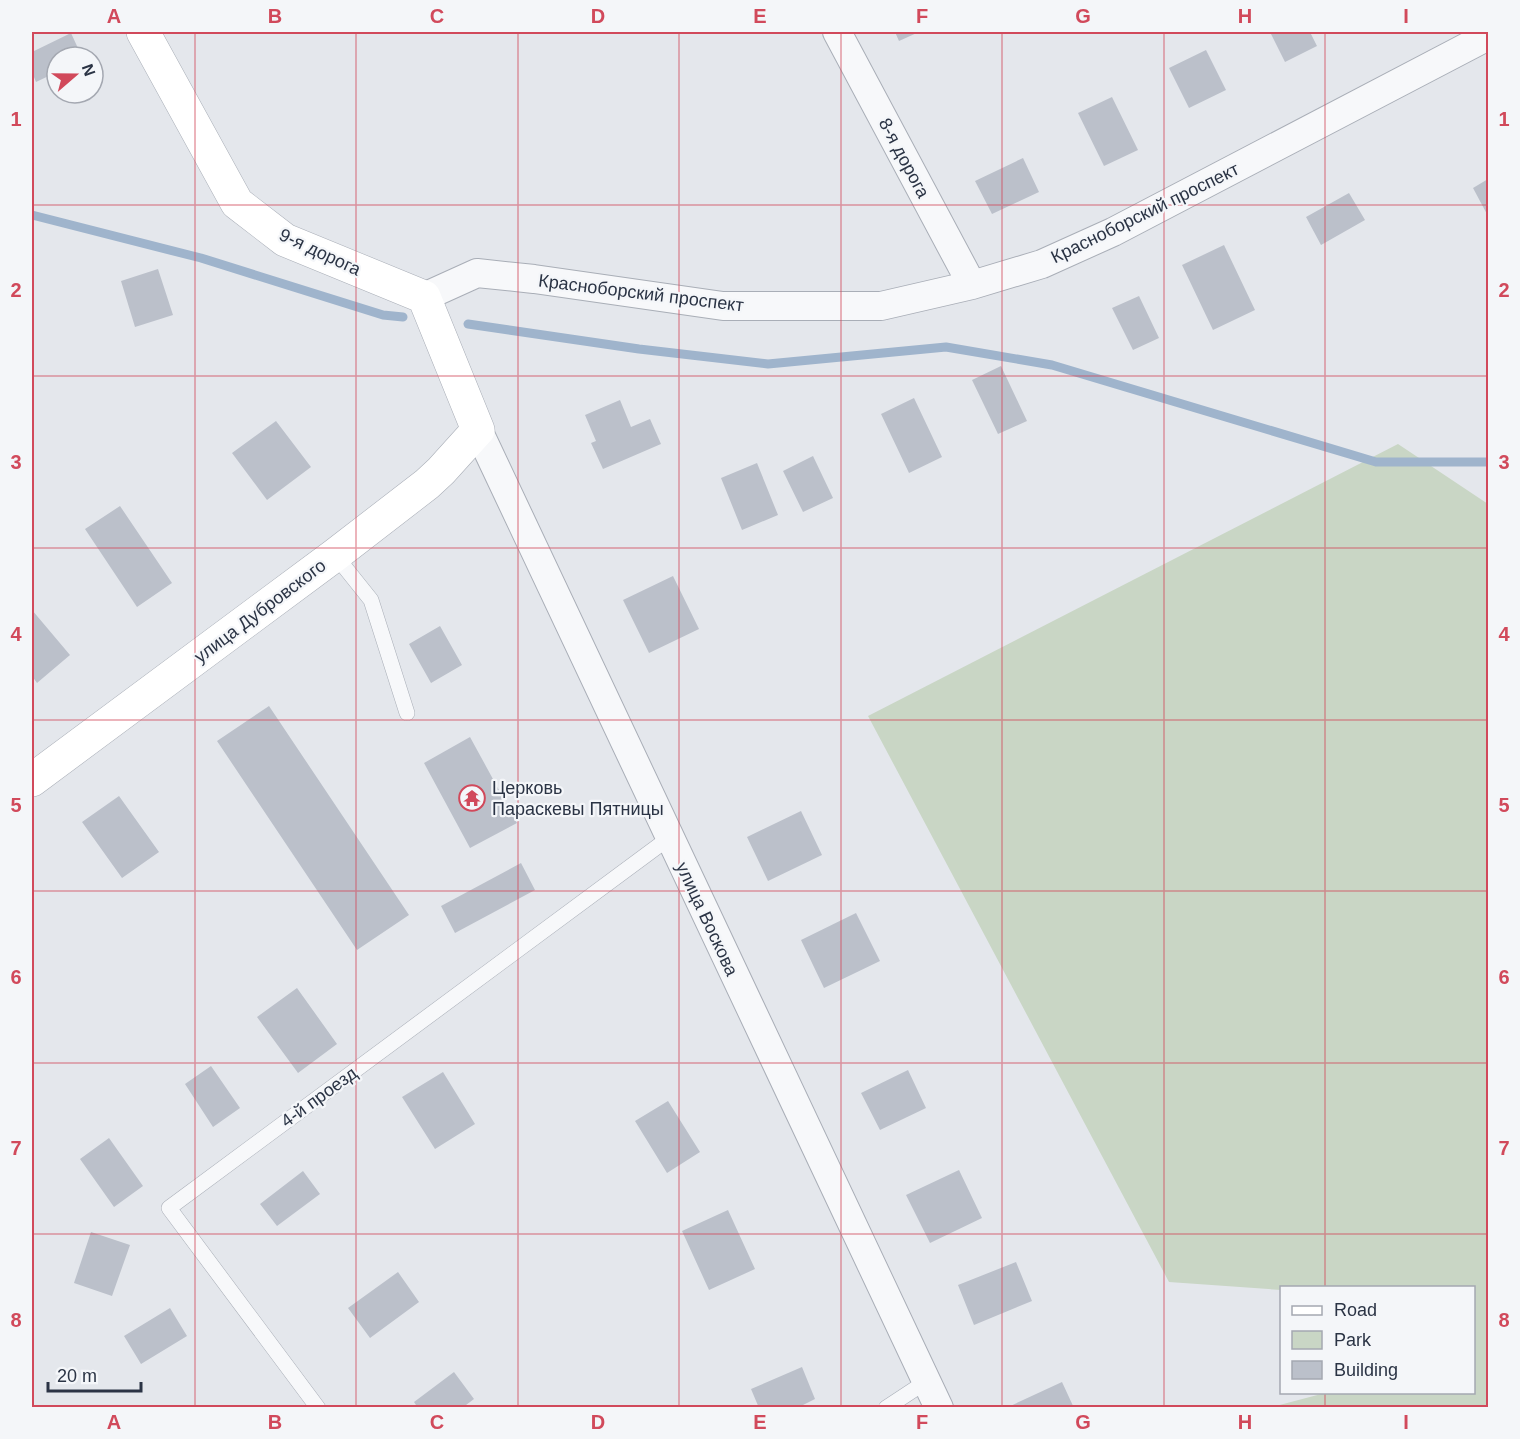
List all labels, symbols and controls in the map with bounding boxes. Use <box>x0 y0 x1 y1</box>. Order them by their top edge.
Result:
text: A <box>107 5 121 27</box>
text: B <box>268 5 282 27</box>
text: C <box>430 5 444 27</box>
text: D <box>591 5 605 27</box>
text: E <box>753 5 767 27</box>
text: F <box>916 5 928 27</box>
text: G <box>1075 5 1091 27</box>
text: H <box>1238 5 1252 27</box>
text: I <box>1403 5 1409 27</box>
north arrow <box>45 45 105 105</box>
text: N <box>79 62 99 78</box>
text: 1 <box>10 108 22 130</box>
text: 1 <box>1498 108 1510 130</box>
street label: 8-я дорога <box>875 115 934 202</box>
street label: Красноборский проспект <box>1048 159 1242 267</box>
street label: 9-я дорога <box>276 224 365 280</box>
street label: Красноборский проспект <box>537 270 745 316</box>
text: 2 <box>10 279 22 301</box>
text: 2 <box>1498 279 1510 301</box>
text: 3 <box>10 451 22 473</box>
text: 3 <box>1498 451 1510 473</box>
street label: улица Дубровского <box>190 555 330 667</box>
text: 4 <box>10 623 22 645</box>
text: 4 <box>1498 623 1510 645</box>
place label: Церковь Параскевы Пятницы <box>492 778 664 819</box>
temple icon: Церковь Параскевы Пятницы <box>457 783 487 813</box>
text: 5 <box>10 794 22 816</box>
text: 5 <box>1498 794 1510 816</box>
street label: улица Воскова <box>672 859 742 980</box>
text: 6 <box>10 966 22 988</box>
text: 6 <box>1498 966 1510 988</box>
street label: 4-й проезд <box>277 1063 361 1131</box>
text: 7 <box>10 1137 22 1159</box>
text: 7 <box>1498 1137 1510 1159</box>
legend <box>1280 1286 1475 1394</box>
text: Road <box>1334 1300 1377 1320</box>
text: 8 <box>10 1309 22 1331</box>
text: 8 <box>1498 1309 1510 1331</box>
text: Park <box>1334 1330 1372 1350</box>
scale bar <box>48 1355 141 1393</box>
text: Building <box>1334 1360 1398 1380</box>
text: 20 m <box>57 1366 97 1386</box>
text: A <box>107 1411 121 1433</box>
text: B <box>268 1411 282 1433</box>
text: C <box>430 1411 444 1433</box>
text: D <box>591 1411 605 1433</box>
text: E <box>753 1411 767 1433</box>
text: F <box>916 1411 928 1433</box>
text: G <box>1075 1411 1091 1433</box>
text: H <box>1238 1411 1252 1433</box>
text: I <box>1403 1411 1409 1433</box>

